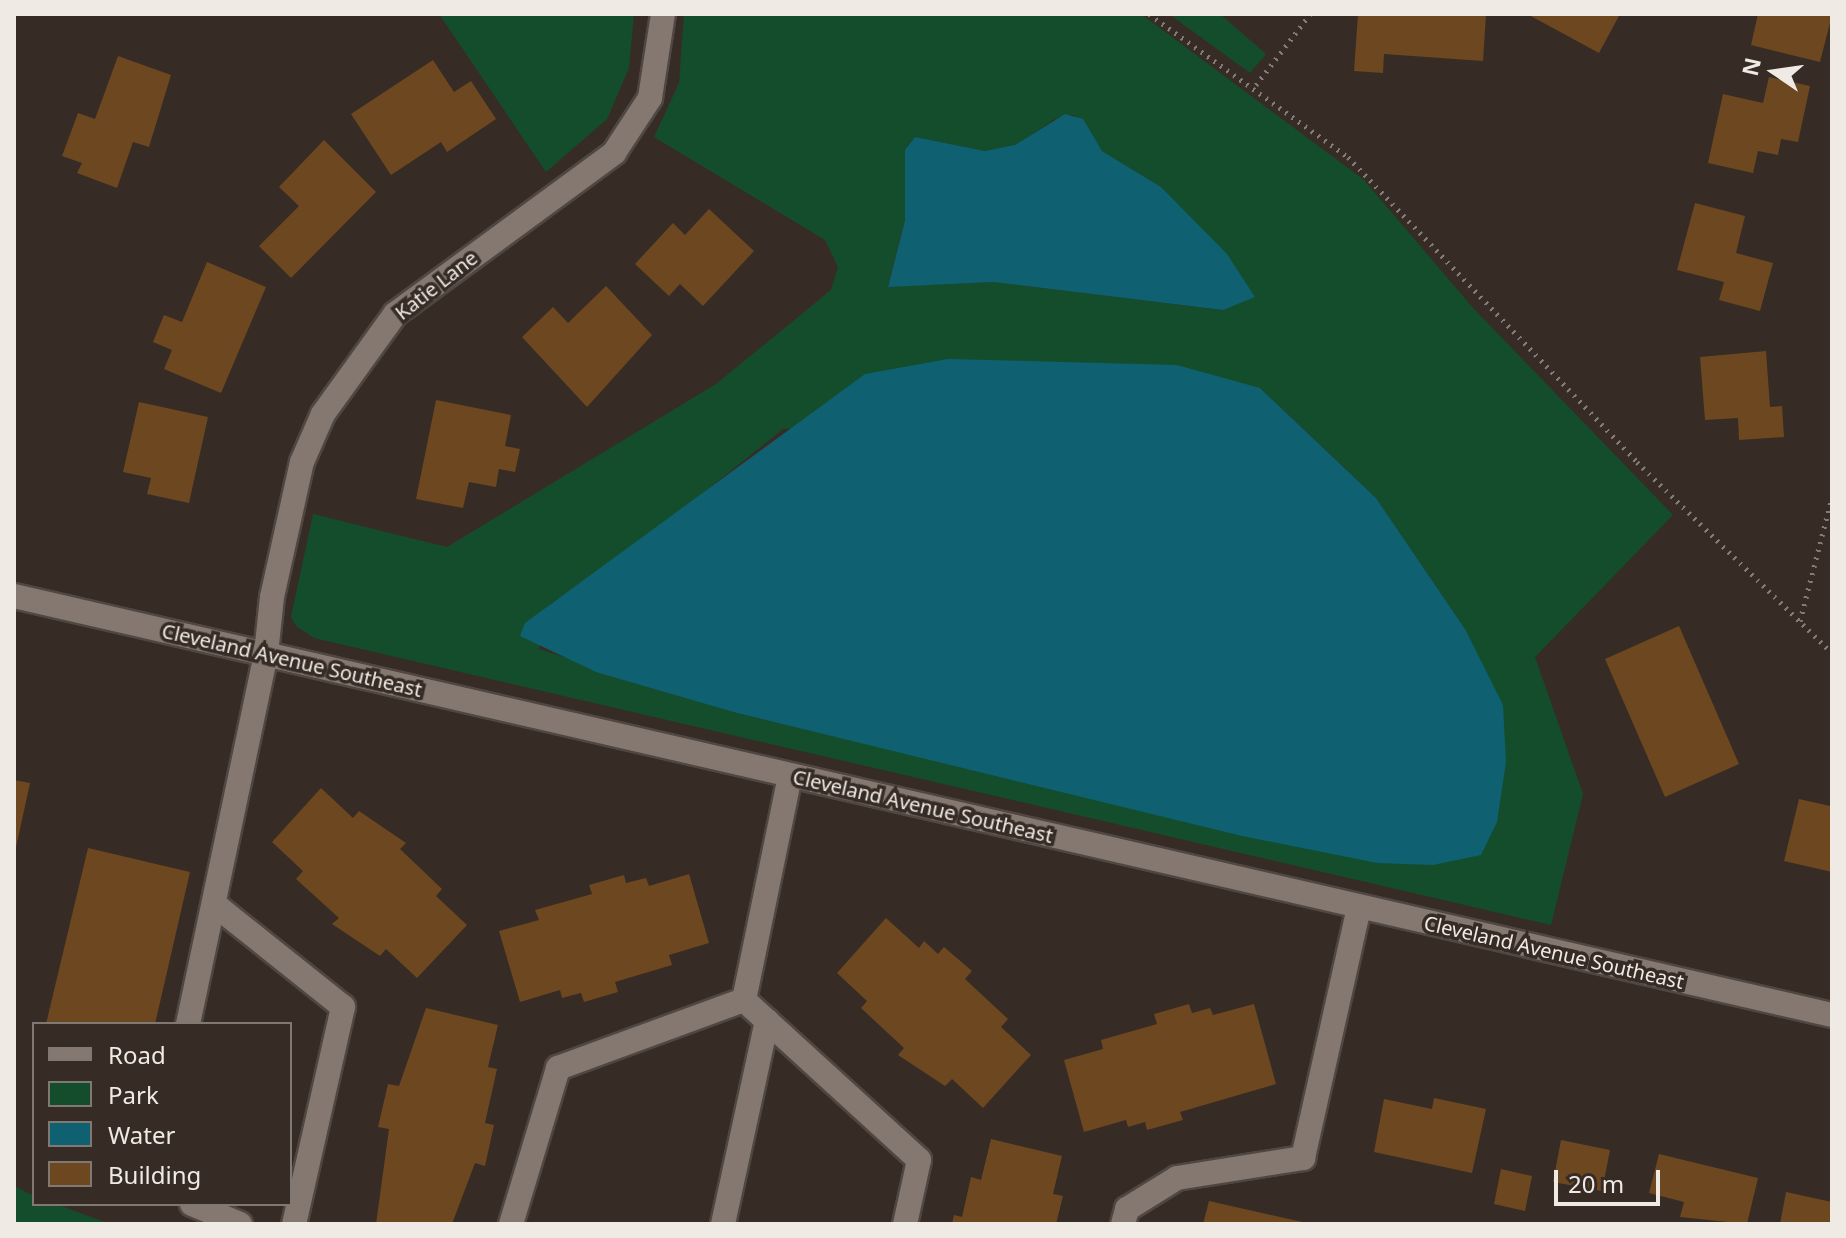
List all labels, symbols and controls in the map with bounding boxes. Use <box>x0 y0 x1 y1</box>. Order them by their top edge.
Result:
north arrow <box>1734 32 1814 112</box>
text: N <box>1734 55 1767 79</box>
street label: Katie Lane <box>390 245 482 325</box>
street label: Cleveland Avenue Southeast <box>160 618 424 702</box>
street label: Cleveland Avenue Southeast <box>791 764 1055 848</box>
street label: Cleveland Avenue Southeast <box>1422 910 1686 994</box>
legend <box>32 1022 292 1206</box>
text: Road <box>108 1038 166 1071</box>
text: Park <box>108 1078 159 1111</box>
text: Water <box>108 1118 175 1151</box>
scale bar <box>1558 1154 1664 1204</box>
text: Building <box>108 1158 201 1191</box>
text: 20 m <box>1568 1167 1624 1200</box>

